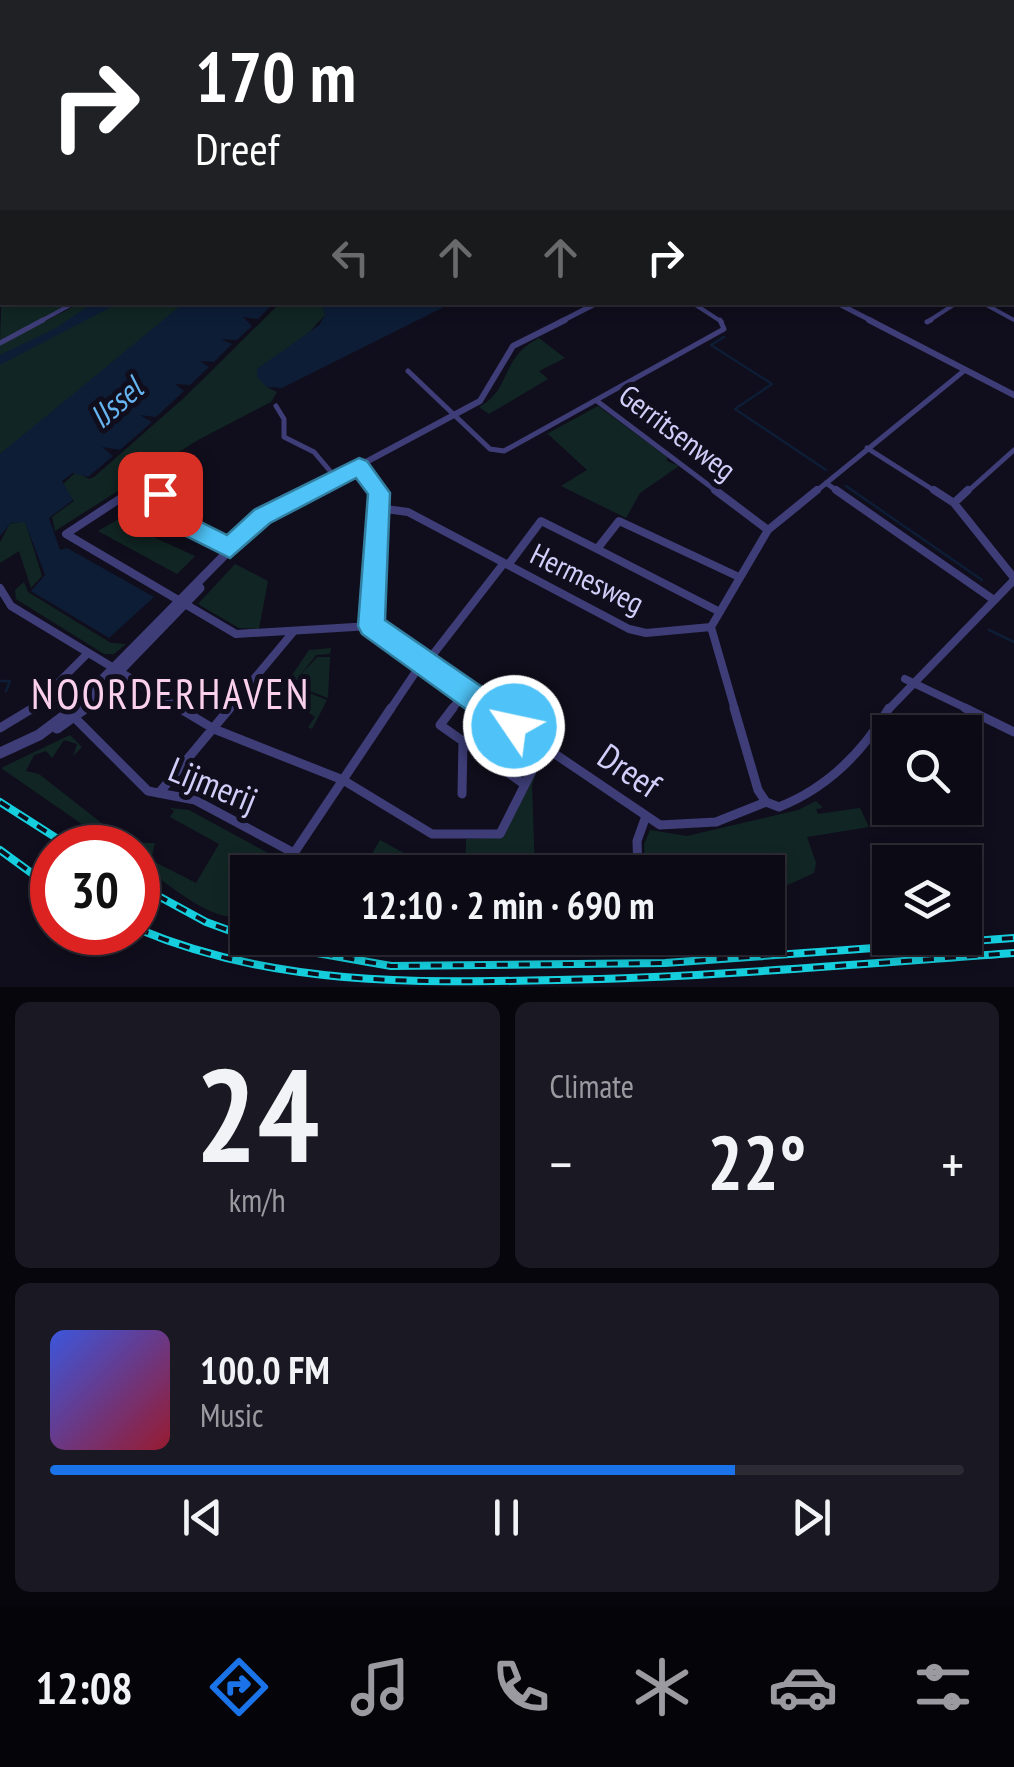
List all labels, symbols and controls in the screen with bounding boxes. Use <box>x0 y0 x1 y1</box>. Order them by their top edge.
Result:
text: 170 m <box>195 31 356 121</box>
icon: right <box>30 40 160 170</box>
text: Dreef <box>195 119 279 177</box>
icon: left <box>323 230 378 285</box>
icon: ahead <box>428 230 483 285</box>
icon: ahead <box>533 230 588 285</box>
icon: right <box>638 230 693 285</box>
water label: IJssel <box>80 366 153 437</box>
street label: Gerritsenweg <box>612 375 744 488</box>
pin <box>118 452 203 537</box>
icon: arrive <box>133 467 188 522</box>
street label: Hermesweg <box>525 534 651 622</box>
district label: NOORDERHAVEN <box>31 666 311 721</box>
position arrow <box>462 674 566 778</box>
map controls <box>872 715 982 955</box>
button: search <box>872 715 982 825</box>
street label: Dreef <box>590 733 671 809</box>
street label: Lijmerij <box>162 746 264 823</box>
speed limit sign: 30 <box>30 825 160 955</box>
button: layers <box>872 845 982 955</box>
text: 12:10 · 2 min · 690 m <box>361 880 654 929</box>
text: 24 <box>195 1030 319 1198</box>
text: Climate <box>550 1065 634 1107</box>
text: 22° <box>707 1114 806 1211</box>
text: − <box>550 1128 572 1199</box>
text: + <box>941 1128 964 1199</box>
text: km/h <box>229 1179 286 1221</box>
text: 100.0 FM <box>200 1345 330 1394</box>
text: Music <box>200 1394 263 1436</box>
icon: previous <box>175 1490 230 1545</box>
icon: pause <box>479 1490 534 1545</box>
icon: next <box>784 1490 839 1545</box>
icon: directions <box>204 1652 274 1722</box>
icon: music <box>345 1652 415 1722</box>
icon: phone <box>486 1652 556 1722</box>
icon: climate <box>627 1652 697 1722</box>
icon: car <box>768 1652 838 1722</box>
icon: filters <box>908 1652 978 1722</box>
text: 12:08 <box>35 1658 133 1716</box>

